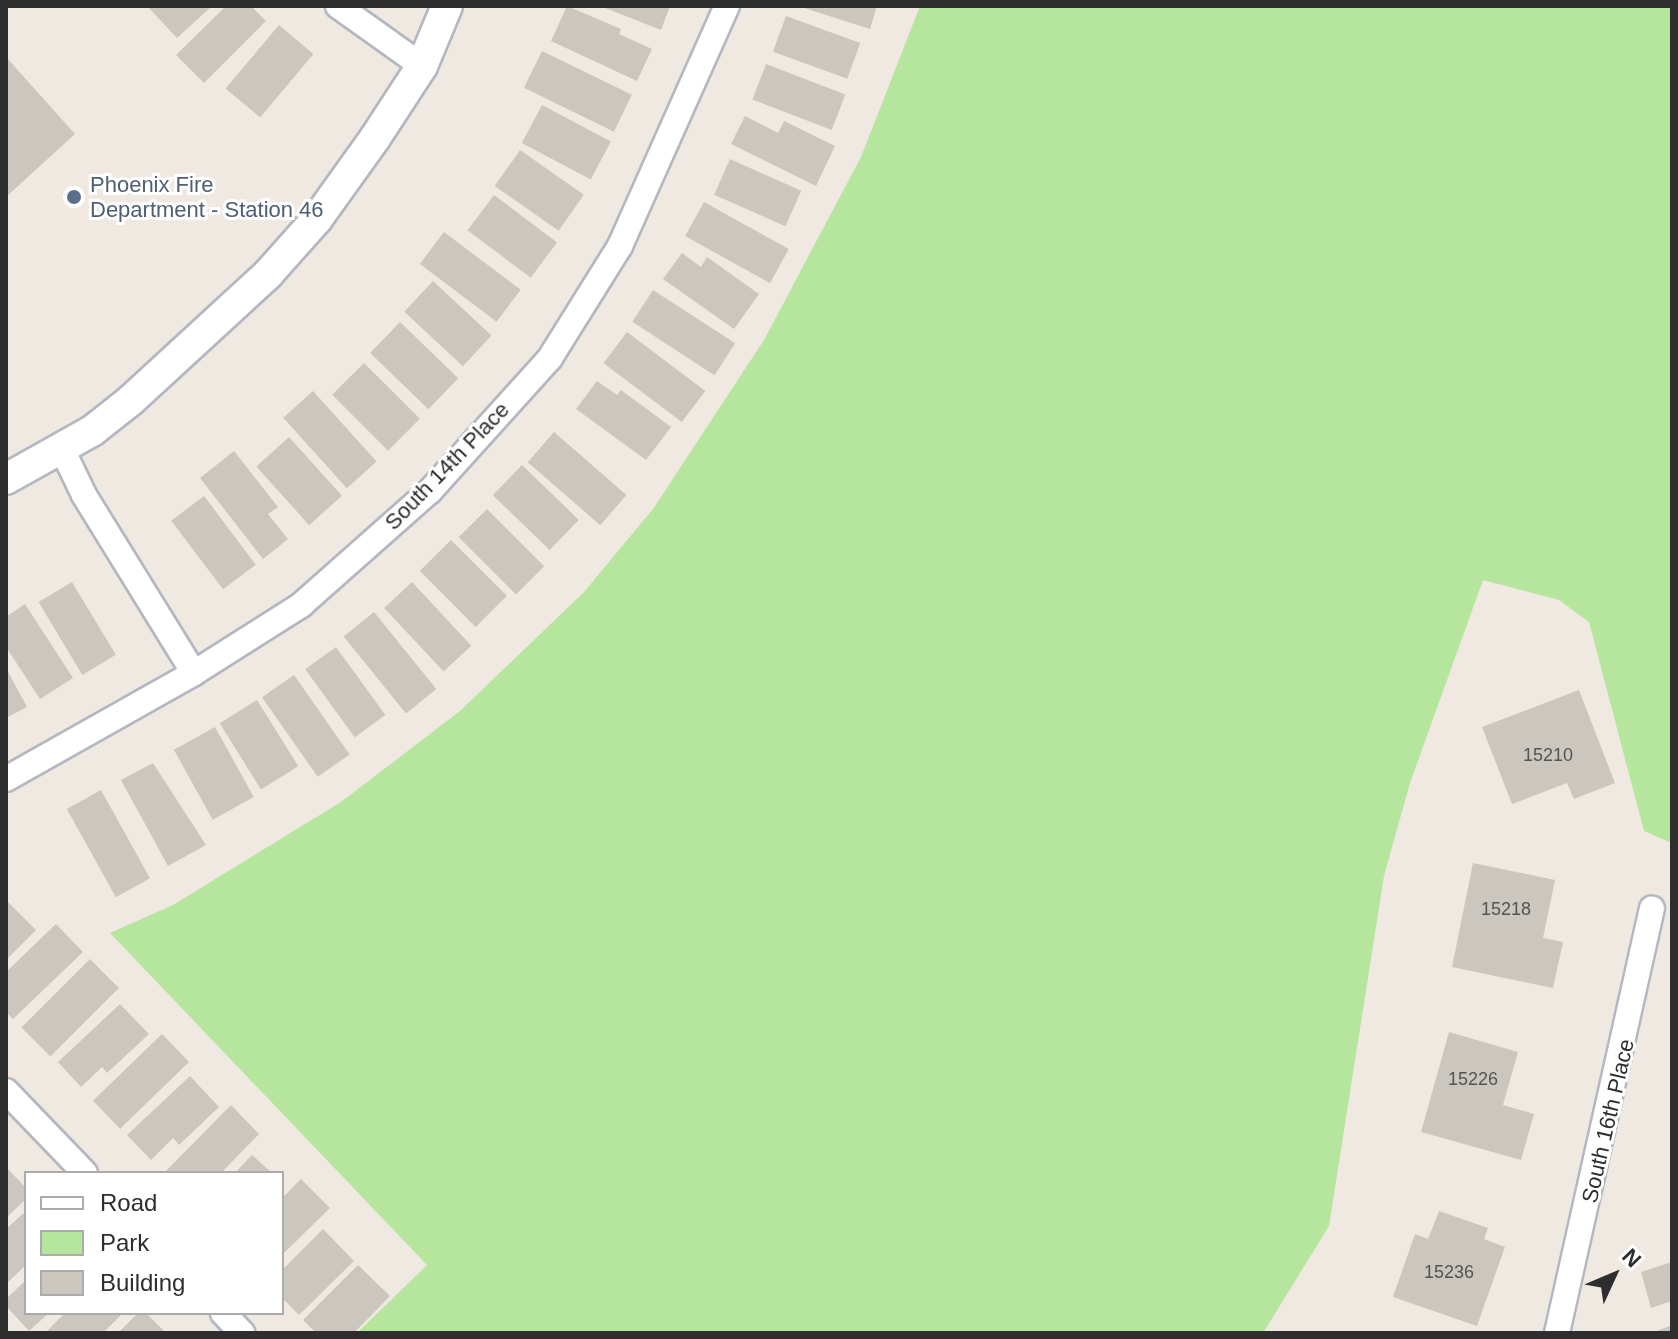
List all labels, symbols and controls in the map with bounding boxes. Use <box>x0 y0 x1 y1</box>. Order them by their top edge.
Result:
place label: Phoenix Fire Department - Station 46 <box>90 171 324 222</box>
marker: Phoenix Fire Department - Station 46 <box>65 188 83 206</box>
street label: South 14th Place <box>379 397 515 535</box>
house number: 15210 <box>1523 744 1573 766</box>
house number: 15218 <box>1481 898 1531 920</box>
street label: South 16th Place <box>1576 1036 1640 1206</box>
house number: 15226 <box>1448 1068 1498 1090</box>
legend <box>24 1171 284 1315</box>
text: Road <box>100 1189 157 1216</box>
text: Park <box>100 1229 149 1256</box>
north arrow <box>1574 1235 1654 1315</box>
text: N <box>1617 1244 1646 1272</box>
house number: 15236 <box>1424 1261 1474 1283</box>
text: Building <box>100 1269 185 1296</box>

